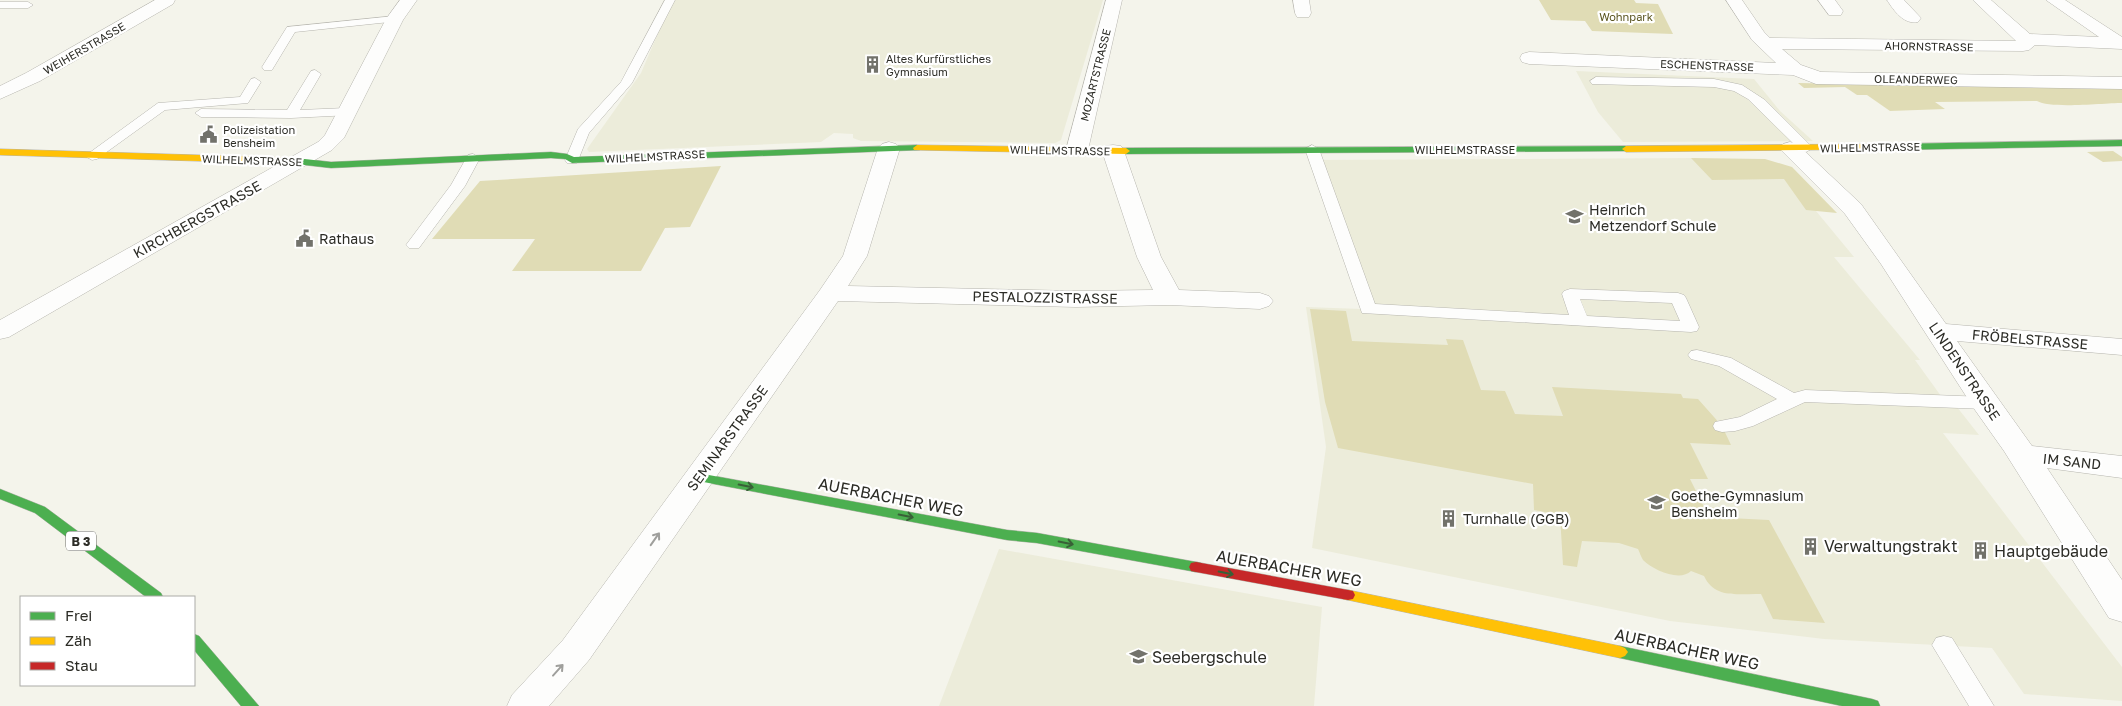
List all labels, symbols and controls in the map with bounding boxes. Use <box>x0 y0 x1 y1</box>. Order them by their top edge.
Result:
park label: Wohnpark <box>1599 10 1653 23</box>
street label: WEIHERSTRASSE <box>41 19 128 77</box>
street label: MOZARTSTRASSE <box>1077 27 1113 123</box>
street label: AHORNSTRASSE <box>1884 39 1974 53</box>
place label: Altes Kurfürstliches Gymnasium <box>886 52 991 78</box>
building icon: Altes Kurfürstliches Gymnasium <box>862 54 882 74</box>
street label: ESCHENSTRASSE <box>1660 57 1754 73</box>
street label: OLEANDERWEG <box>1874 72 1958 86</box>
place label: Polizeistation Bensheim <box>223 123 295 149</box>
public building icon: Polizeistation Bensheim <box>199 125 219 145</box>
street label: WILHELMSTRASSE <box>1820 140 1921 154</box>
street label: WILHELMSTRASSE <box>1010 143 1111 157</box>
street label: WILHELMSTRASSE <box>1415 143 1515 156</box>
street label: WILHELMSTRASSE <box>605 147 706 165</box>
street label: WILHELMSTRASSE <box>202 152 303 168</box>
street label: KIRCHBERGSTRASSE <box>130 177 264 261</box>
place label: Heinrich Metzendorf Schule <box>1589 201 1716 234</box>
school or university icon: Heinrich Metzendorf Schule <box>1565 207 1585 227</box>
public building icon: Rathaus <box>295 228 315 248</box>
place label: Rathaus <box>319 230 374 247</box>
street label: PESTALOZZISTRASSE <box>972 287 1118 307</box>
street label: LINDENSTRASSE <box>1926 319 2004 423</box>
street label: FRÖBELSTRASSE <box>1971 325 2089 353</box>
street label: SEMINARSTRASSE <box>683 382 771 494</box>
street label: IM SAND <box>2042 449 2102 473</box>
street label: AUERBACHER WEG <box>817 473 965 521</box>
one-way arrow <box>738 482 754 492</box>
place label: Goethe-Gymnasium Bensheim <box>1671 487 1804 520</box>
school or university icon: Goethe-Gymnasium Bensheim <box>1647 493 1667 513</box>
building icon: Turnhalle (GGB) <box>1439 508 1459 528</box>
place label: Turnhalle (GGB) <box>1463 510 1570 527</box>
one-way arrow <box>898 512 914 522</box>
road number: B 3 <box>66 532 96 550</box>
one-way arrow <box>650 532 660 546</box>
building icon: Verwaltungstrakt <box>1800 536 1820 556</box>
place label: Verwaltungstrakt <box>1824 536 1958 556</box>
one-way arrow <box>1058 539 1074 549</box>
building icon: Hauptgebäude <box>1970 541 1990 561</box>
place label: Hauptgebäude <box>1994 541 2108 561</box>
street label: AUERBACHER WEG <box>1215 545 1363 591</box>
one-way arrow <box>1217 569 1233 579</box>
legend <box>20 596 195 686</box>
text: Frei <box>65 606 92 624</box>
street label: AUERBACHER WEG <box>1613 624 1761 674</box>
text: Zäh <box>65 631 92 649</box>
school or university icon: Seebergschule <box>1128 647 1148 667</box>
place label: Seebergschule <box>1152 647 1267 667</box>
text: Stau <box>65 656 98 674</box>
one-way arrow <box>552 663 564 676</box>

